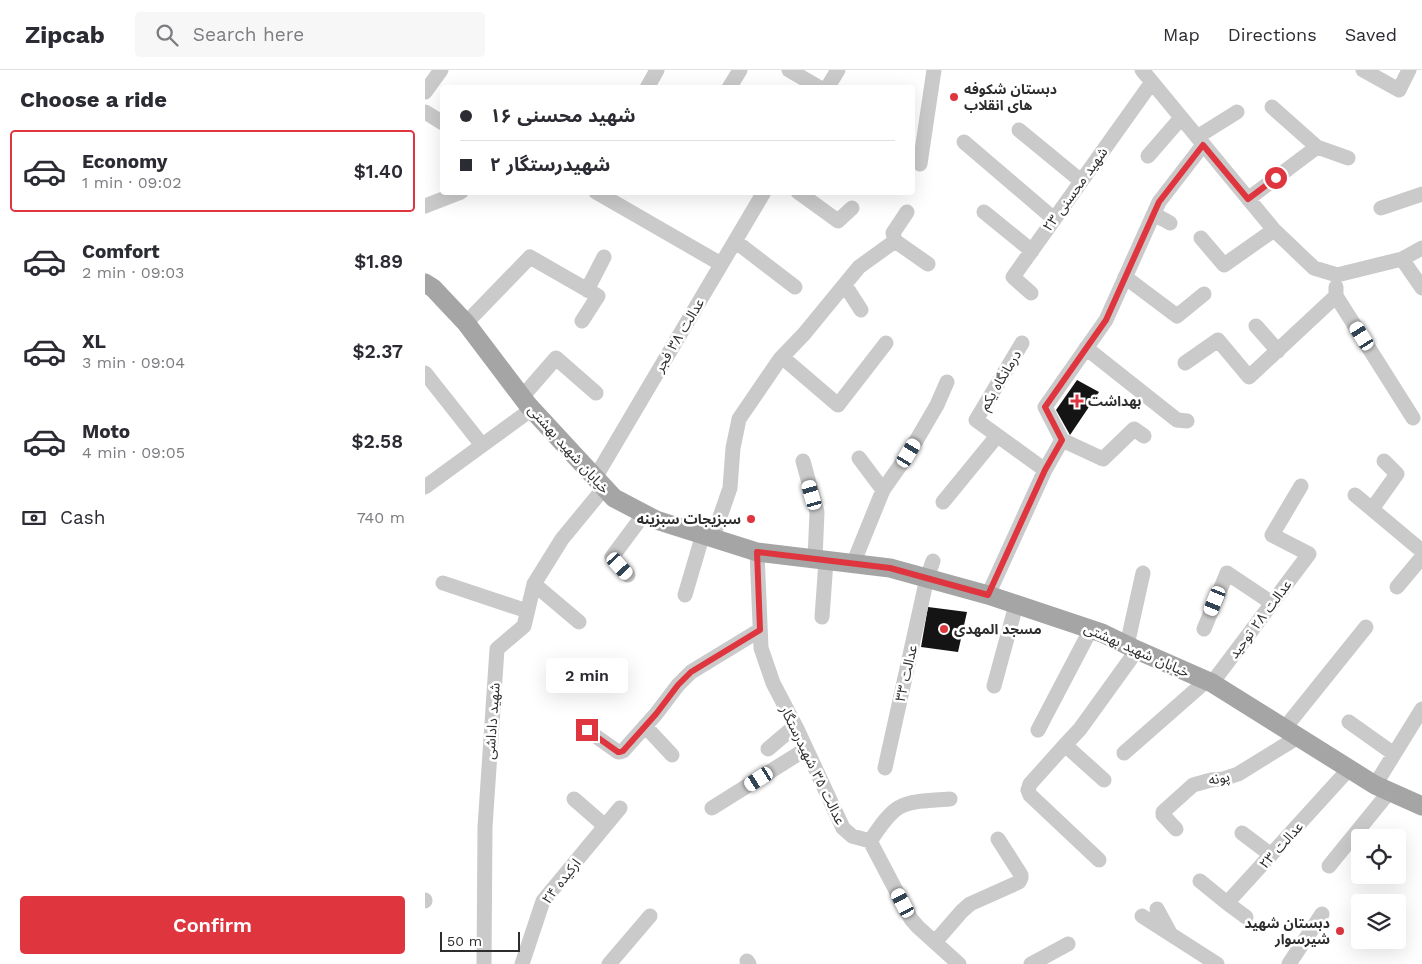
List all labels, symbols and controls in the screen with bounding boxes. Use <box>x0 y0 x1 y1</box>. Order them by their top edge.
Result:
search box <box>135 12 485 57</box>
text: Zipcab <box>25 21 105 49</box>
icon: search <box>153 21 181 49</box>
text: Search here <box>193 23 304 46</box>
text: Map <box>1163 24 1200 45</box>
text: Directions <box>1228 24 1317 45</box>
text: Saved <box>1345 24 1397 45</box>
place label: دبستان شکوفه های انقلاب <box>964 81 1057 113</box>
text: Choose a ride <box>20 87 167 112</box>
marker: دبستان شکوفه های انقلاب <box>948 91 960 103</box>
text: شهید محسنی ۱۶ <box>490 104 635 127</box>
street label: شهید محسنی ۲۳ <box>1039 144 1112 235</box>
icon: car <box>22 149 67 194</box>
text: Economy <box>82 150 167 173</box>
text: شهیدرستگار ۲ <box>490 153 610 176</box>
text: $1.40 <box>354 160 403 183</box>
route start <box>1265 167 1287 189</box>
text: 1 min · 09:02 <box>82 173 181 192</box>
icon: car <box>22 239 67 284</box>
text: Comfort <box>82 240 160 263</box>
text: $1.89 <box>354 250 403 273</box>
text: 2 min · 09:03 <box>82 263 184 282</box>
street label: عدالت ۳۸ فجر <box>650 295 708 376</box>
car <box>1347 319 1376 353</box>
icon: car <box>22 329 67 374</box>
text: XL <box>82 330 106 353</box>
text: $2.37 <box>353 340 403 363</box>
street label: درمانگاه یکم <box>976 347 1027 414</box>
text: 3 min · 09:04 <box>82 353 185 372</box>
place label: بهداشت <box>1088 393 1142 409</box>
marker: بهداشت <box>1070 394 1084 408</box>
street label: خیابان شهید بهشتی <box>524 401 613 497</box>
icon: car <box>22 419 67 464</box>
text: Moto <box>82 420 130 443</box>
text: $2.58 <box>351 430 403 453</box>
car <box>894 436 923 470</box>
text: 4 min · 09:05 <box>82 443 185 462</box>
car <box>800 479 823 511</box>
icon: cash <box>20 504 48 532</box>
text: Cash <box>60 506 106 529</box>
text: 740 m <box>357 508 405 527</box>
place label: سبزیجات سبزینه <box>637 511 741 528</box>
marker: سبزیجات سبزینه <box>745 513 757 525</box>
car <box>604 550 635 582</box>
street label: عدالت ۲۸ توحید <box>1225 577 1295 662</box>
car <box>1202 584 1227 618</box>
street label: خیابان شهید بهشتی <box>1081 620 1192 681</box>
place label: مسجد المهدی <box>954 621 1042 637</box>
marker: مسجد المهدی <box>938 623 950 635</box>
street label: عدالت ۳۳ <box>892 643 920 703</box>
callout: 2 min <box>546 658 628 692</box>
text: 2 min <box>565 666 609 685</box>
street label: شهید داداشی <box>481 682 504 760</box>
street label: عدالت ۳۵ شهیدرستگار <box>776 702 849 828</box>
route end <box>576 719 598 741</box>
car <box>742 765 775 793</box>
street label: پونه <box>1207 768 1232 790</box>
street label: عدالت ۲۳ <box>1256 818 1306 872</box>
map controls <box>1351 829 1406 949</box>
button: locate <box>1351 829 1406 884</box>
street label: ارکیده ۲۴ <box>538 855 584 907</box>
car <box>889 886 916 920</box>
button: layers <box>1351 894 1406 949</box>
button: Confirm <box>20 896 405 954</box>
place label: دبستان شهید شیرسوار <box>1244 915 1330 948</box>
marker: دبستان شهید شیرسوار <box>1334 925 1346 937</box>
scale bar <box>440 929 520 952</box>
text: 50 m <box>447 933 482 949</box>

